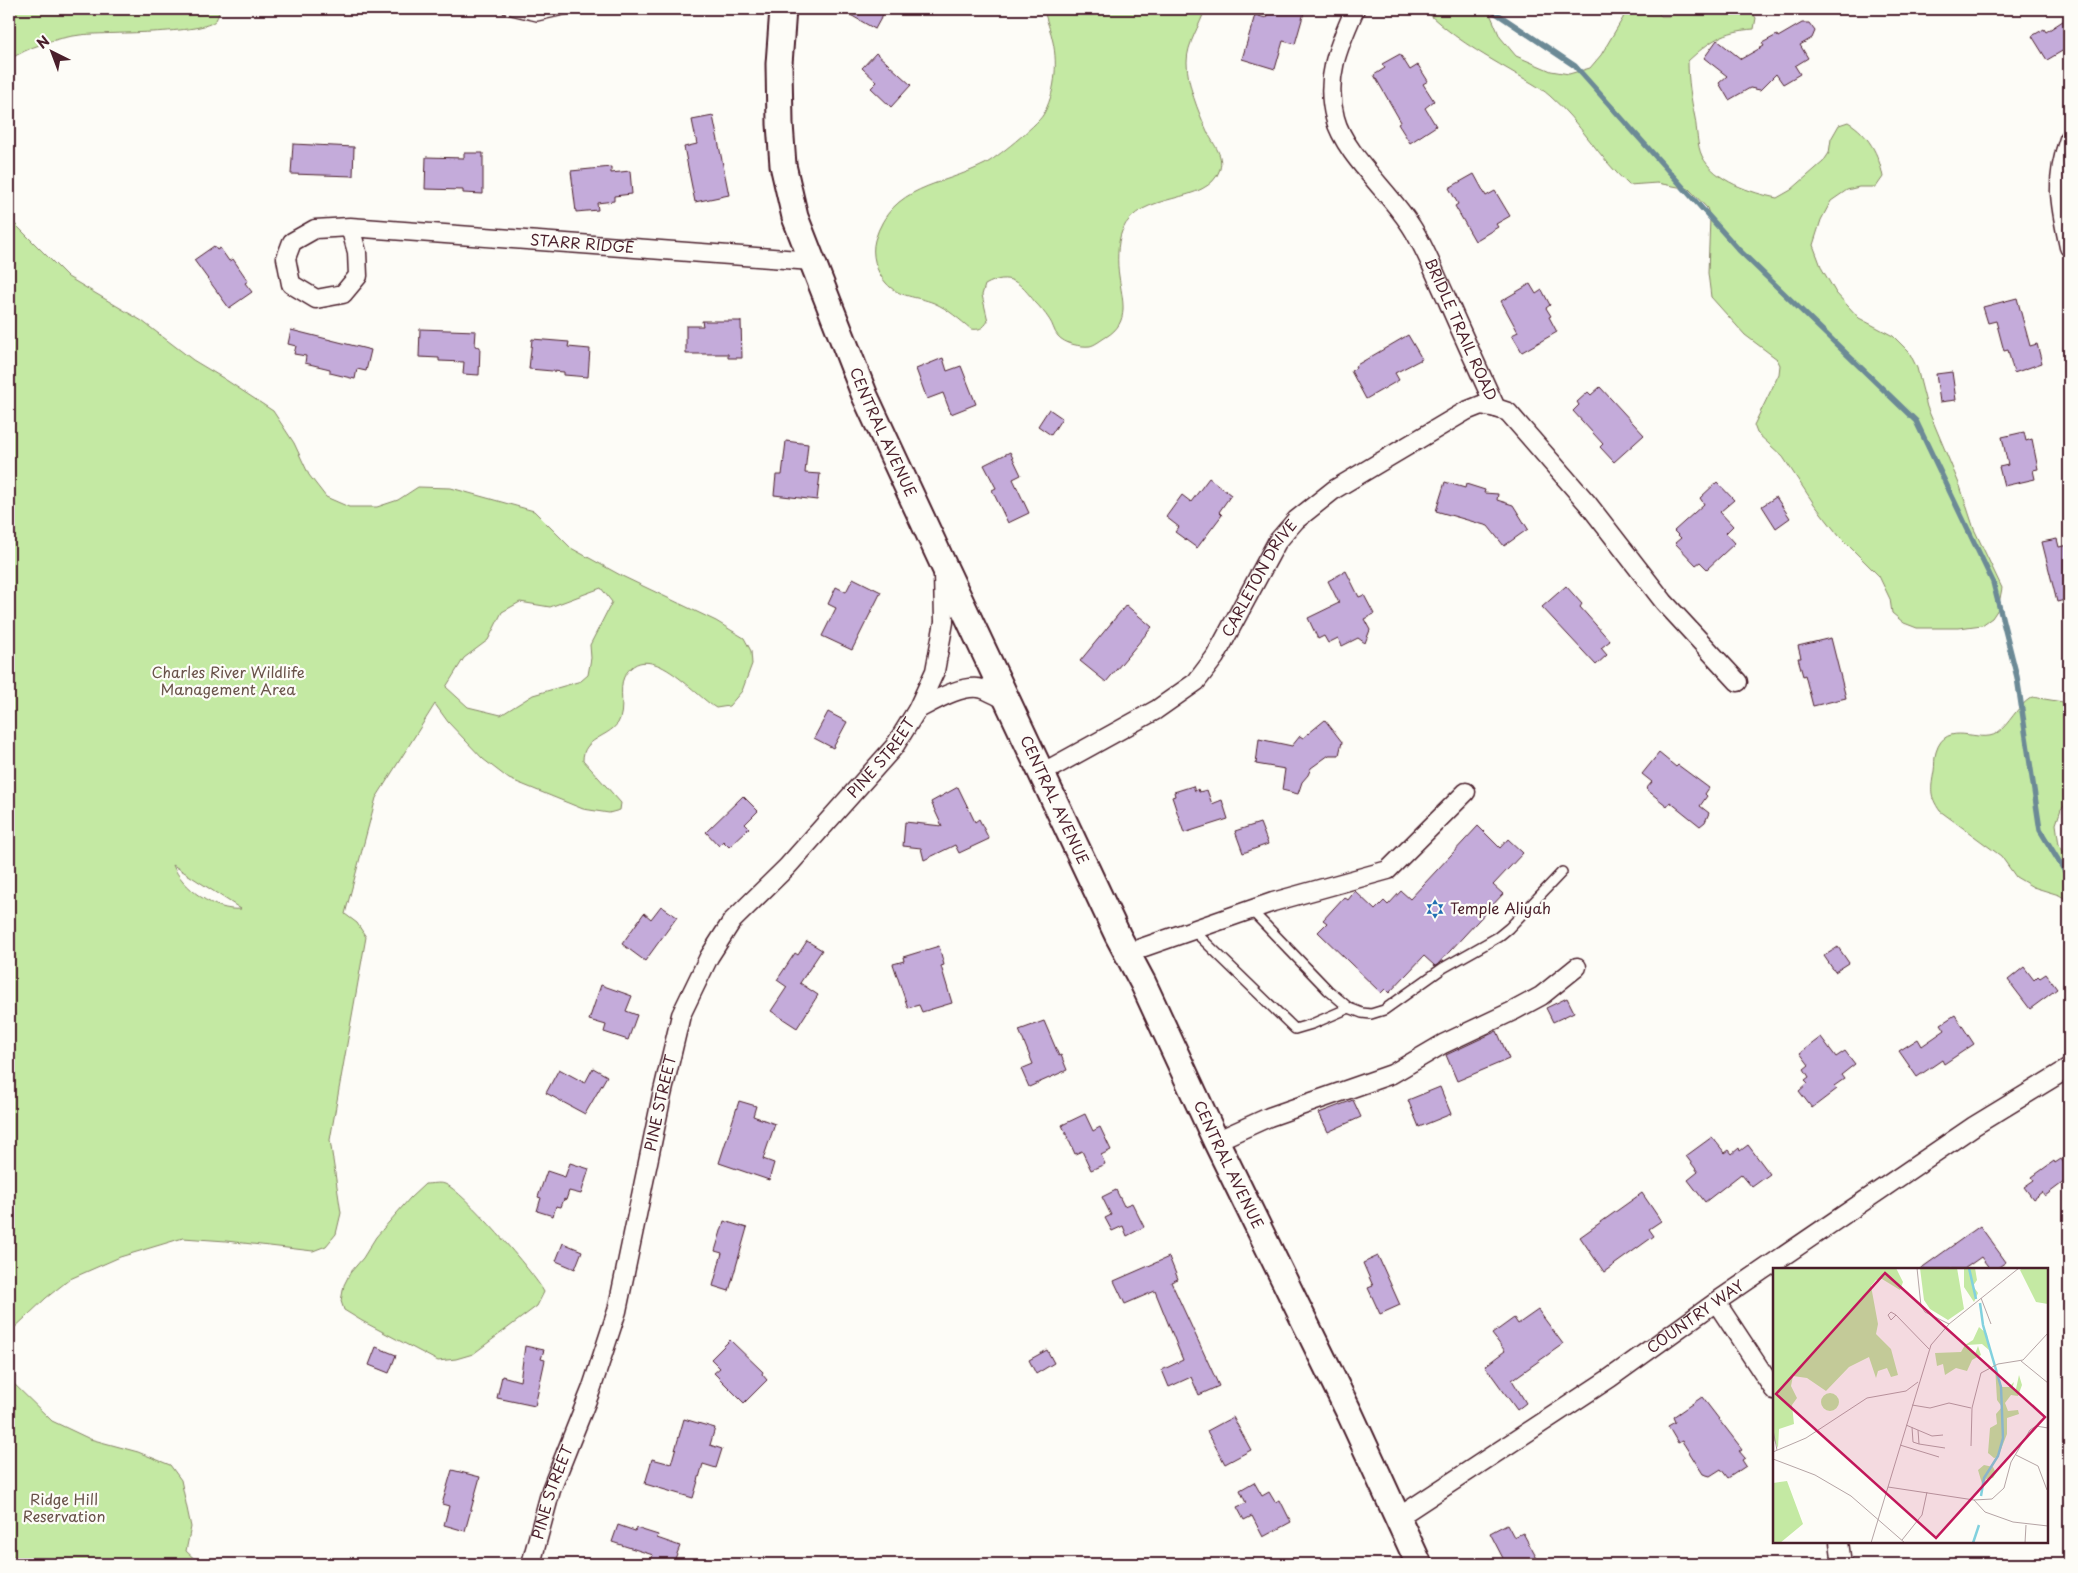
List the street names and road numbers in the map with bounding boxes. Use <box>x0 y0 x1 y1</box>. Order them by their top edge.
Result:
street label: STARR RIDGE <box>529 227 636 258</box>
street label: BRIDLE TRAIL ROAD <box>1420 254 1504 404</box>
street label: CENTRAL AVENUE <box>845 363 923 500</box>
street label: CARLETON DRIVE <box>1215 514 1302 641</box>
street label: PINE STREET <box>841 712 920 802</box>
street label: CENTRAL AVENUE <box>1015 731 1096 868</box>
street label: PINE STREET <box>638 1052 681 1153</box>
street label: CENTRAL AVENUE <box>1189 1096 1270 1232</box>
street label: COUNTRY WAY <box>1641 1273 1749 1358</box>
street label: PINE STREET <box>525 1441 578 1541</box>

